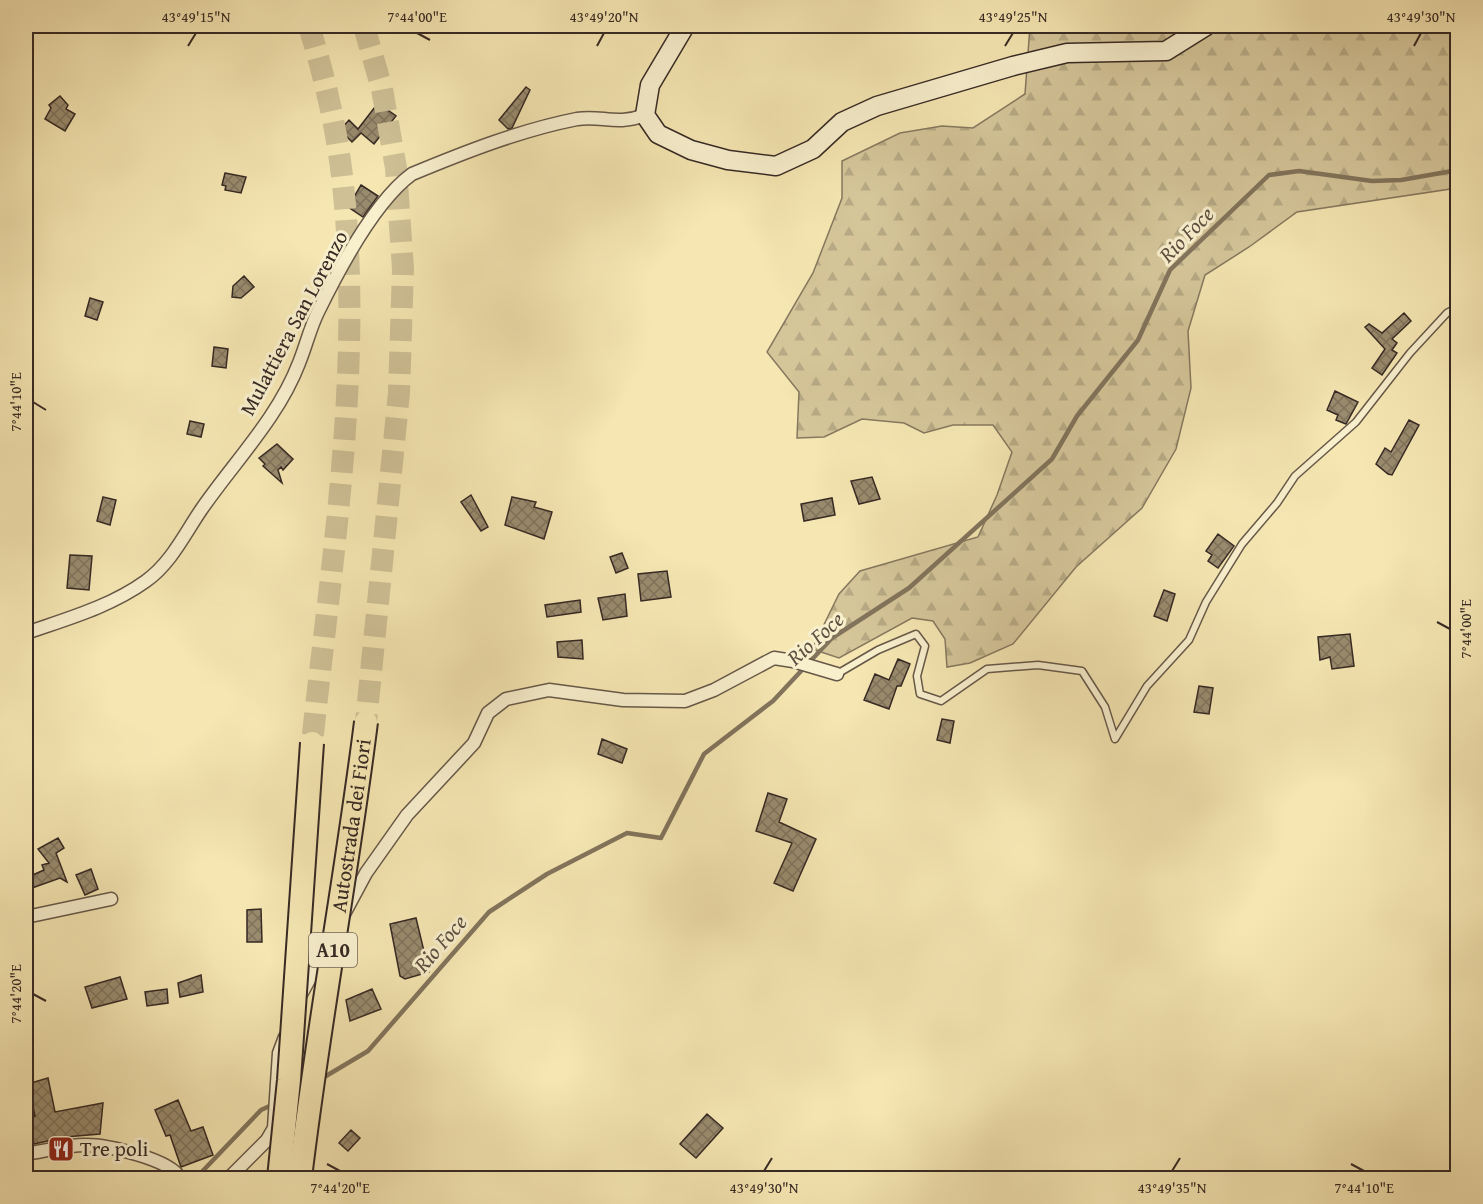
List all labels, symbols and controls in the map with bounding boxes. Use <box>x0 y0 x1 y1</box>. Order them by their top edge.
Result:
text: 43°49'15"N <box>162 6 231 27</box>
text: 7°44'00"E <box>387 6 447 27</box>
text: 43°49'20"N <box>570 6 639 27</box>
text: 43°49'25"N <box>979 6 1048 27</box>
text: 43°49'30"N <box>1387 6 1456 27</box>
water label: Rio Foce <box>1150 199 1221 270</box>
street label: Mulattiera San Lorenzo <box>232 225 355 421</box>
text: 7°44'10"E <box>5 372 26 432</box>
text: 7°44'00"E <box>1455 599 1476 659</box>
water label: Rio Foce <box>778 603 851 673</box>
street label: Autostrada dei Fiori <box>323 737 379 915</box>
water label: Rio Foce <box>405 907 474 980</box>
road number: A10 <box>309 933 357 967</box>
text: 7°44'20"E <box>5 964 26 1024</box>
place label: Tre poli <box>80 1133 149 1164</box>
restaurant icon: Tre poli <box>46 1134 76 1164</box>
text: 7°44'20"E <box>310 1177 370 1198</box>
text: 43°49'30"N <box>730 1177 799 1198</box>
text: 43°49'35"N <box>1138 1177 1207 1198</box>
text: 7°44'10"E <box>1334 1177 1394 1198</box>

